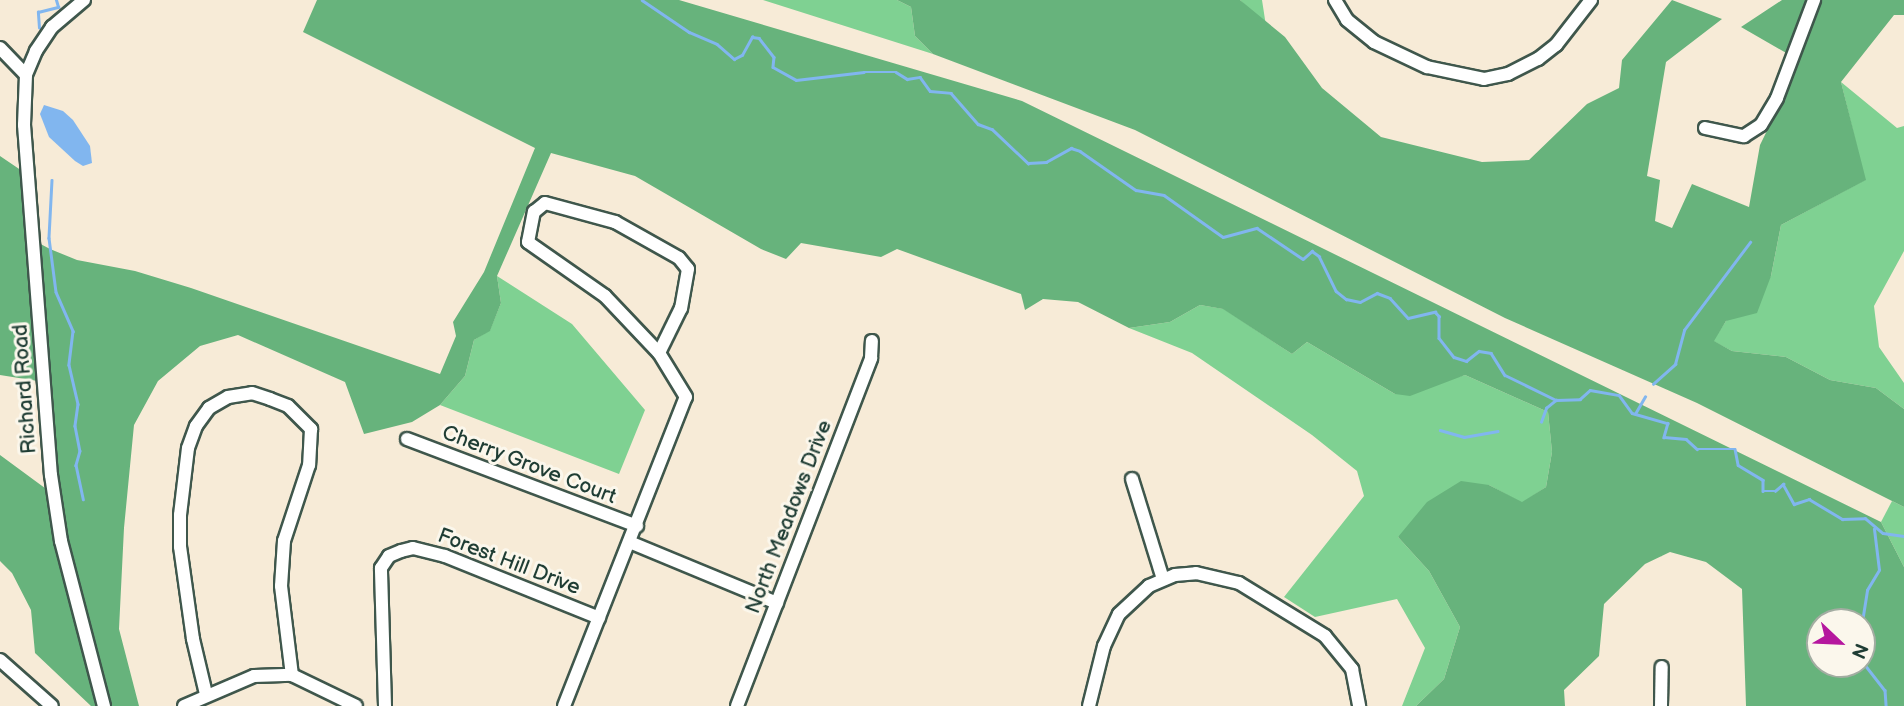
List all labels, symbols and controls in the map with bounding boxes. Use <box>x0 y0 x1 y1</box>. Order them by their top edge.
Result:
street label: Richard Road <box>8 323 42 455</box>
street label: North Meadows Drive <box>740 417 838 617</box>
street label: Cherry Grove Court <box>438 420 620 510</box>
street label: Forest Hill Drive <box>434 523 584 601</box>
north arrow <box>1806 608 1876 678</box>
text: N <box>1846 640 1872 662</box>

